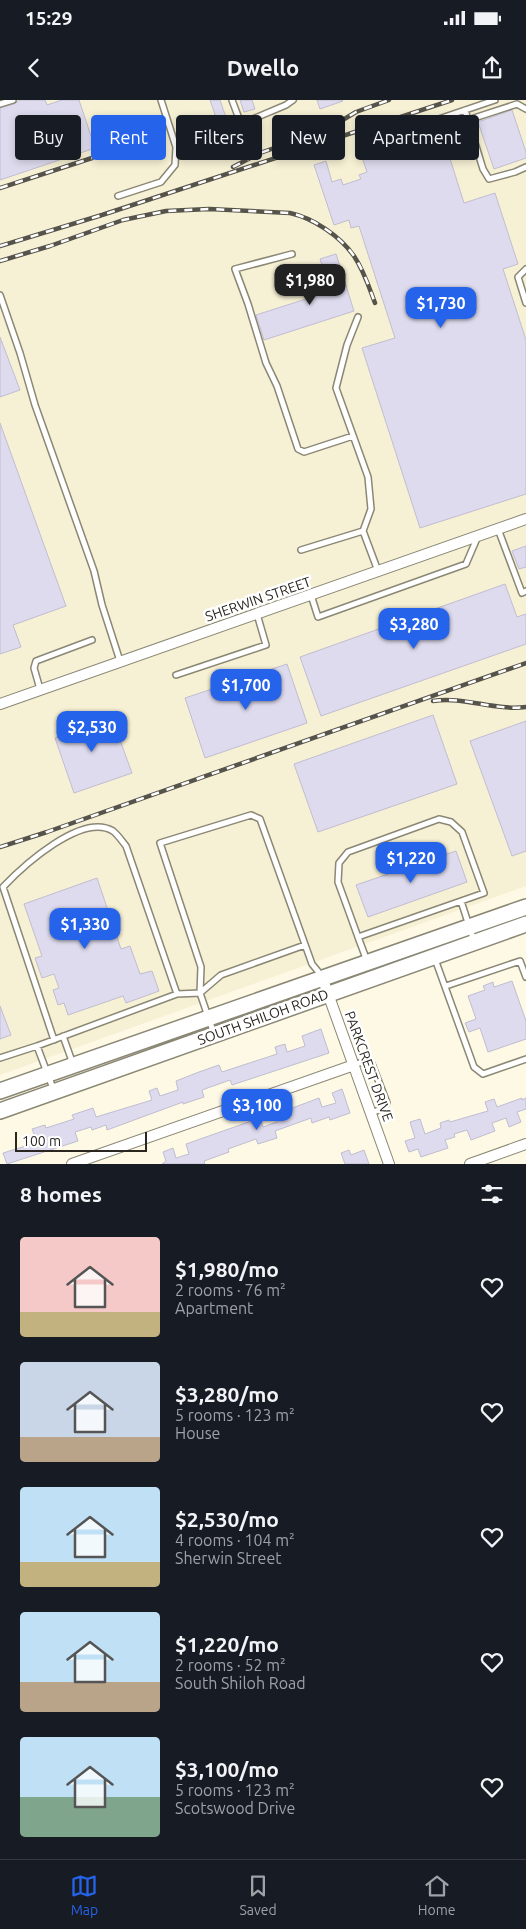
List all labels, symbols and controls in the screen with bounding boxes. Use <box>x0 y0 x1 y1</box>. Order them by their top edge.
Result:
text: 15:29 <box>25 7 73 29</box>
icon: back <box>20 54 48 82</box>
icon: share <box>478 54 506 82</box>
text: Dwello <box>227 55 299 80</box>
chip: Buy <box>15 115 81 160</box>
chip: Rent <box>91 115 166 160</box>
chip: Filters <box>176 115 262 160</box>
chip: New <box>272 115 345 160</box>
chip: Apartment <box>355 115 479 160</box>
pin: $1,980 <box>269 264 351 306</box>
text: $1,980 <box>285 271 335 289</box>
pin: $1,730 <box>400 286 482 329</box>
text: $1,730 <box>416 294 466 312</box>
street label: SHERWIN STREET <box>203 573 313 625</box>
pin: $3,280 <box>373 608 455 650</box>
text: $3,280 <box>389 615 439 633</box>
pin: $1,700 <box>205 668 287 711</box>
text: $1,700 <box>221 676 271 694</box>
pin: $2,530 <box>51 710 133 753</box>
text: $2,530 <box>67 718 117 736</box>
pin: $1,220 <box>370 842 452 884</box>
text: $1,220 <box>386 849 436 867</box>
pin: $1,330 <box>44 908 126 950</box>
text: $1,330 <box>60 915 110 933</box>
street label: SOUTH SHILOH ROAD <box>195 986 331 1048</box>
street label: PARKCREST DRIVE <box>342 1009 396 1123</box>
pin: $3,100 <box>216 1088 298 1131</box>
text: $3,100 <box>232 1096 282 1114</box>
scale bar <box>15 1129 148 1152</box>
text: 100 m <box>22 1133 61 1149</box>
icon: filters <box>478 1180 506 1208</box>
text: 8 homes <box>20 1182 102 1206</box>
icon: home <box>60 1257 120 1317</box>
text: $1,980/mo <box>175 1257 279 1281</box>
icon: heart <box>478 1273 506 1301</box>
text: 2 rooms · 76 m² <box>175 1281 286 1299</box>
text: Apartment <box>175 1299 253 1317</box>
icon: home <box>60 1382 120 1442</box>
text: $3,280/mo <box>175 1382 279 1406</box>
icon: heart <box>478 1398 506 1426</box>
text: 5 rooms · 123 m² <box>175 1406 295 1424</box>
text: House <box>175 1424 220 1442</box>
icon: home <box>60 1507 120 1567</box>
text: $2,530/mo <box>175 1507 279 1531</box>
icon: heart <box>478 1523 506 1551</box>
text: 4 rooms · 104 m² <box>175 1531 295 1549</box>
text: Sherwin Street <box>175 1549 282 1567</box>
icon: home <box>60 1632 120 1692</box>
text: $1,220/mo <box>175 1632 279 1656</box>
icon: heart <box>478 1648 506 1676</box>
text: 2 rooms · 52 m² <box>175 1656 286 1674</box>
text: South Shiloh Road <box>175 1674 306 1692</box>
icon: home <box>60 1757 120 1817</box>
text: $3,100/mo <box>175 1757 279 1781</box>
icon: heart <box>478 1773 506 1801</box>
text: 5 rooms · 123 m² <box>175 1781 295 1799</box>
text: Scotswood Drive <box>175 1799 295 1817</box>
tab: Map <box>70 1872 98 1918</box>
tab: Saved <box>239 1872 277 1918</box>
tab: Home <box>418 1872 455 1918</box>

